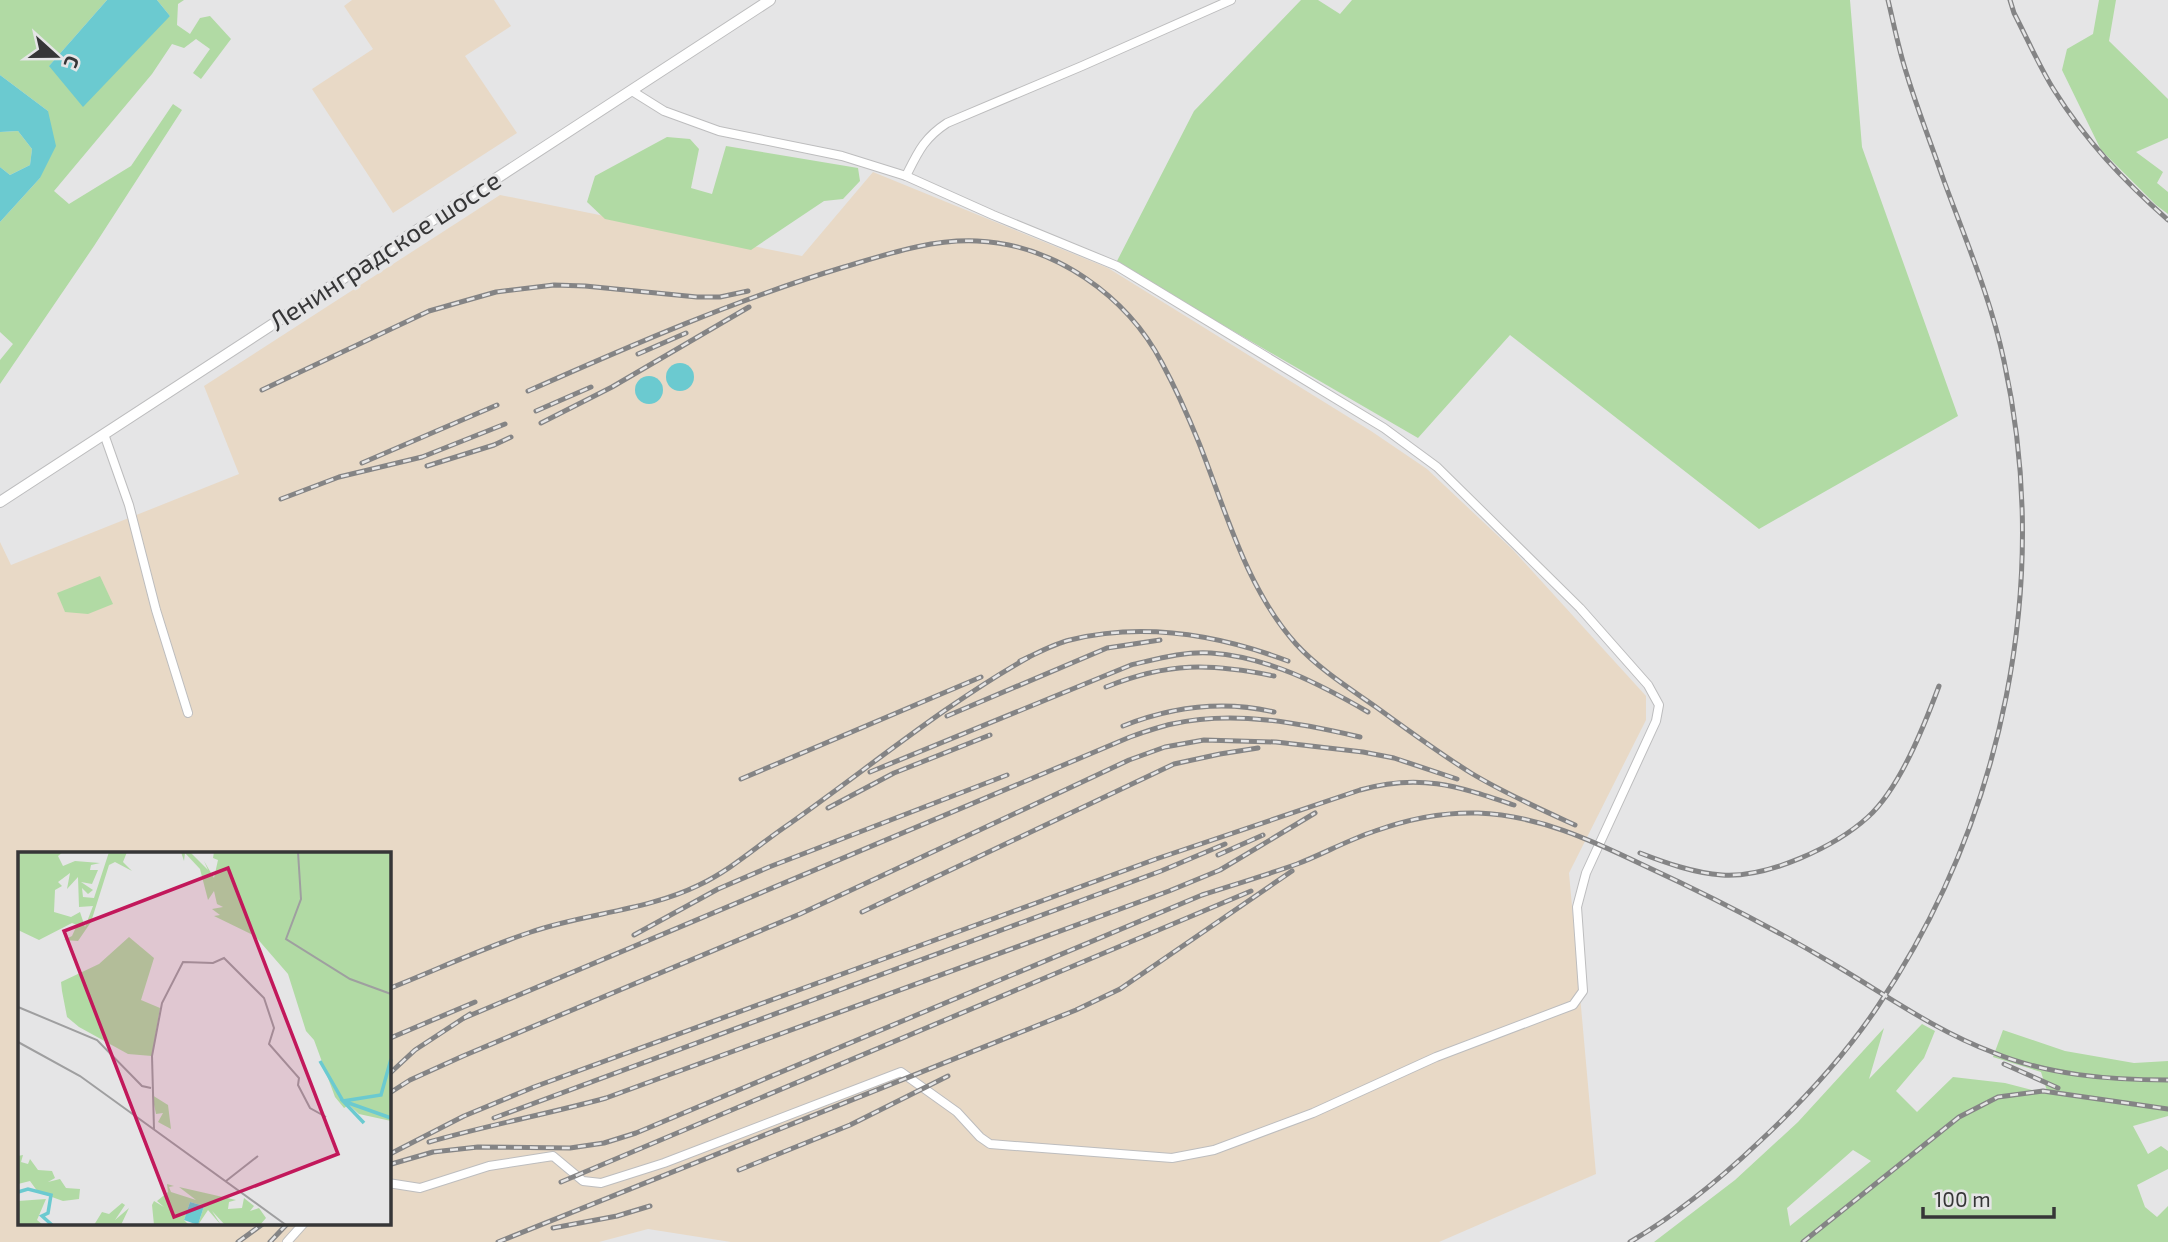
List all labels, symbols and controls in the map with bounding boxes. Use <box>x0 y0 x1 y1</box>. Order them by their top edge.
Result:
north arrow <box>21 21 91 91</box>
text: С <box>60 53 85 72</box>
street label: Ленинградское шоссе <box>263 163 506 336</box>
inset map <box>18 852 390 1224</box>
scale bar <box>1923 1176 2054 1220</box>
text: 100 m <box>1934 1186 1991 1211</box>

